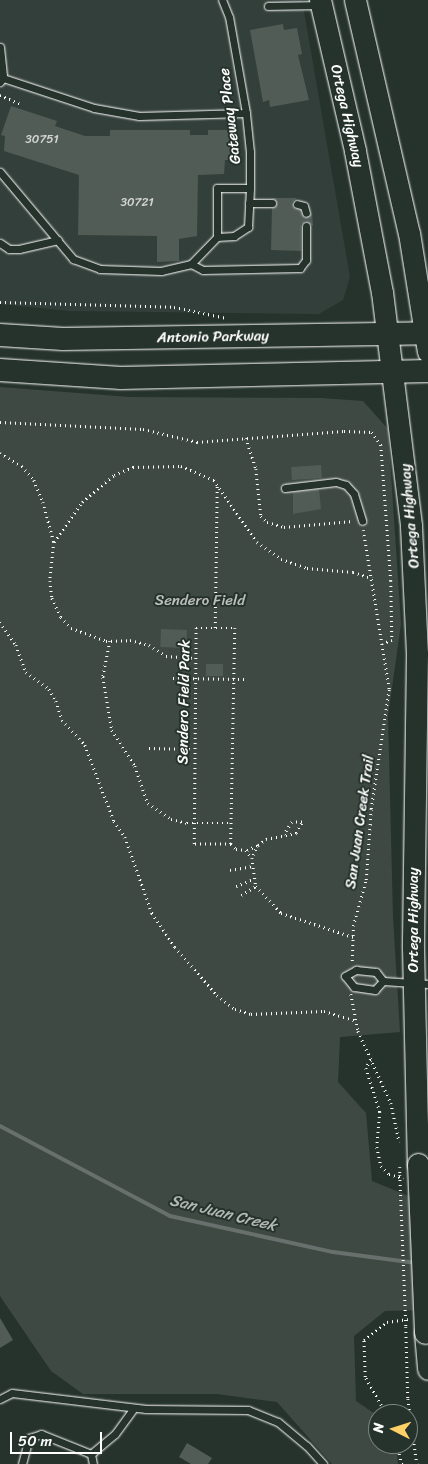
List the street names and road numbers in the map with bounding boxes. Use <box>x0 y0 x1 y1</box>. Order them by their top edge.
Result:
street label: Ortega Highway <box>326 63 368 169</box>
street label: Gateway Place <box>215 67 245 165</box>
street label: Antonio Parkway <box>157 327 269 347</box>
street label: Ortega Highway <box>396 463 424 569</box>
street label: Sendero Field Park <box>174 639 194 765</box>
street label: San Juan Creek Trail <box>342 754 378 890</box>
street label: Ortega Highway <box>405 867 423 973</box>

